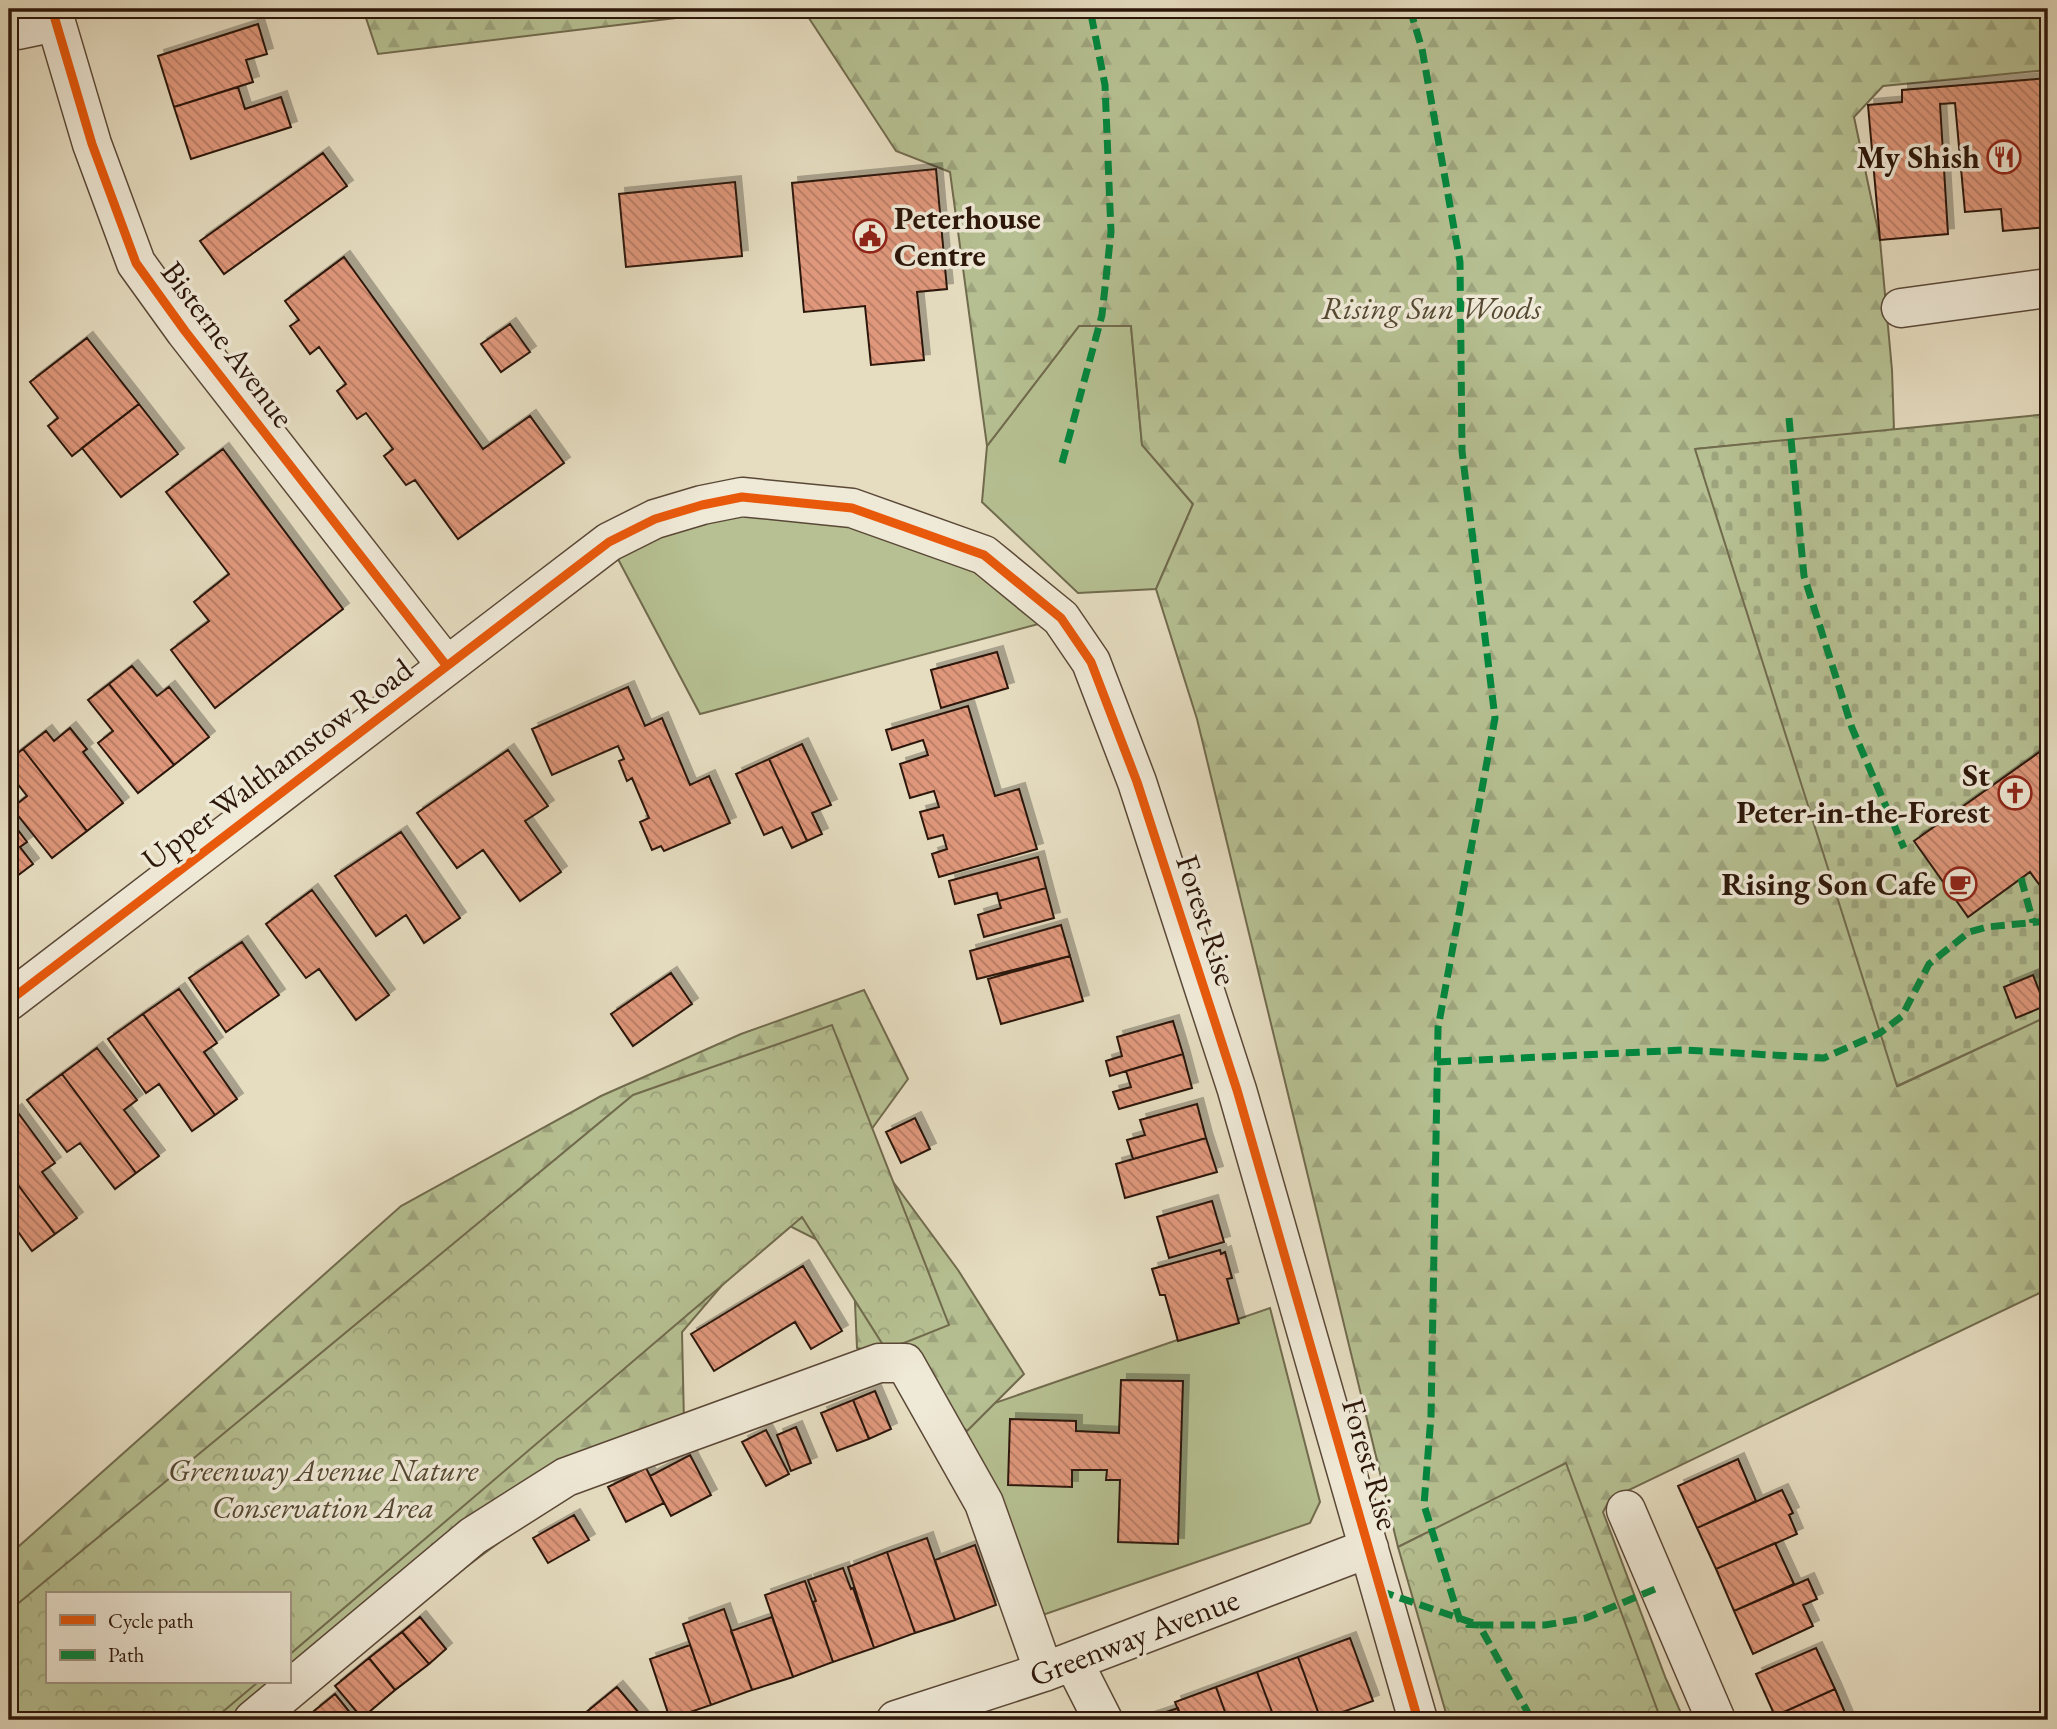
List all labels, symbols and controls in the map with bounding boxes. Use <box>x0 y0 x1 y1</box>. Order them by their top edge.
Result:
place label: My Shish <box>1856 136 1980 178</box>
restaurant icon: My Shish <box>1985 138 2023 176</box>
place label: Peterhouse Centre <box>894 197 1041 276</box>
public building icon: Peterhouse Centre <box>851 217 889 255</box>
street label: Bisterne Avenue <box>152 252 304 436</box>
park label: Rising Sun Woods <box>1321 287 1541 329</box>
street label: Upper Walthamstow Road <box>133 648 421 880</box>
place label: St Peter-in-the-Forest <box>1736 754 1990 833</box>
church icon: St Peter-in-the-Forest <box>1996 774 2034 812</box>
street label: Forest Rise <box>1166 849 1248 991</box>
place label: Rising Son Cafe <box>1721 863 1936 905</box>
cafe icon: Rising Son Cafe <box>1941 865 1979 903</box>
street label: Forest Rise <box>1332 1393 1410 1535</box>
park label: Greenway Avenue Nature Conservation Area <box>168 1449 479 1528</box>
street label: Greenway Avenue <box>1023 1578 1245 1696</box>
legend <box>46 1592 290 1684</box>
text: Cycle path <box>108 1607 194 1634</box>
text: Path <box>108 1641 145 1668</box>

